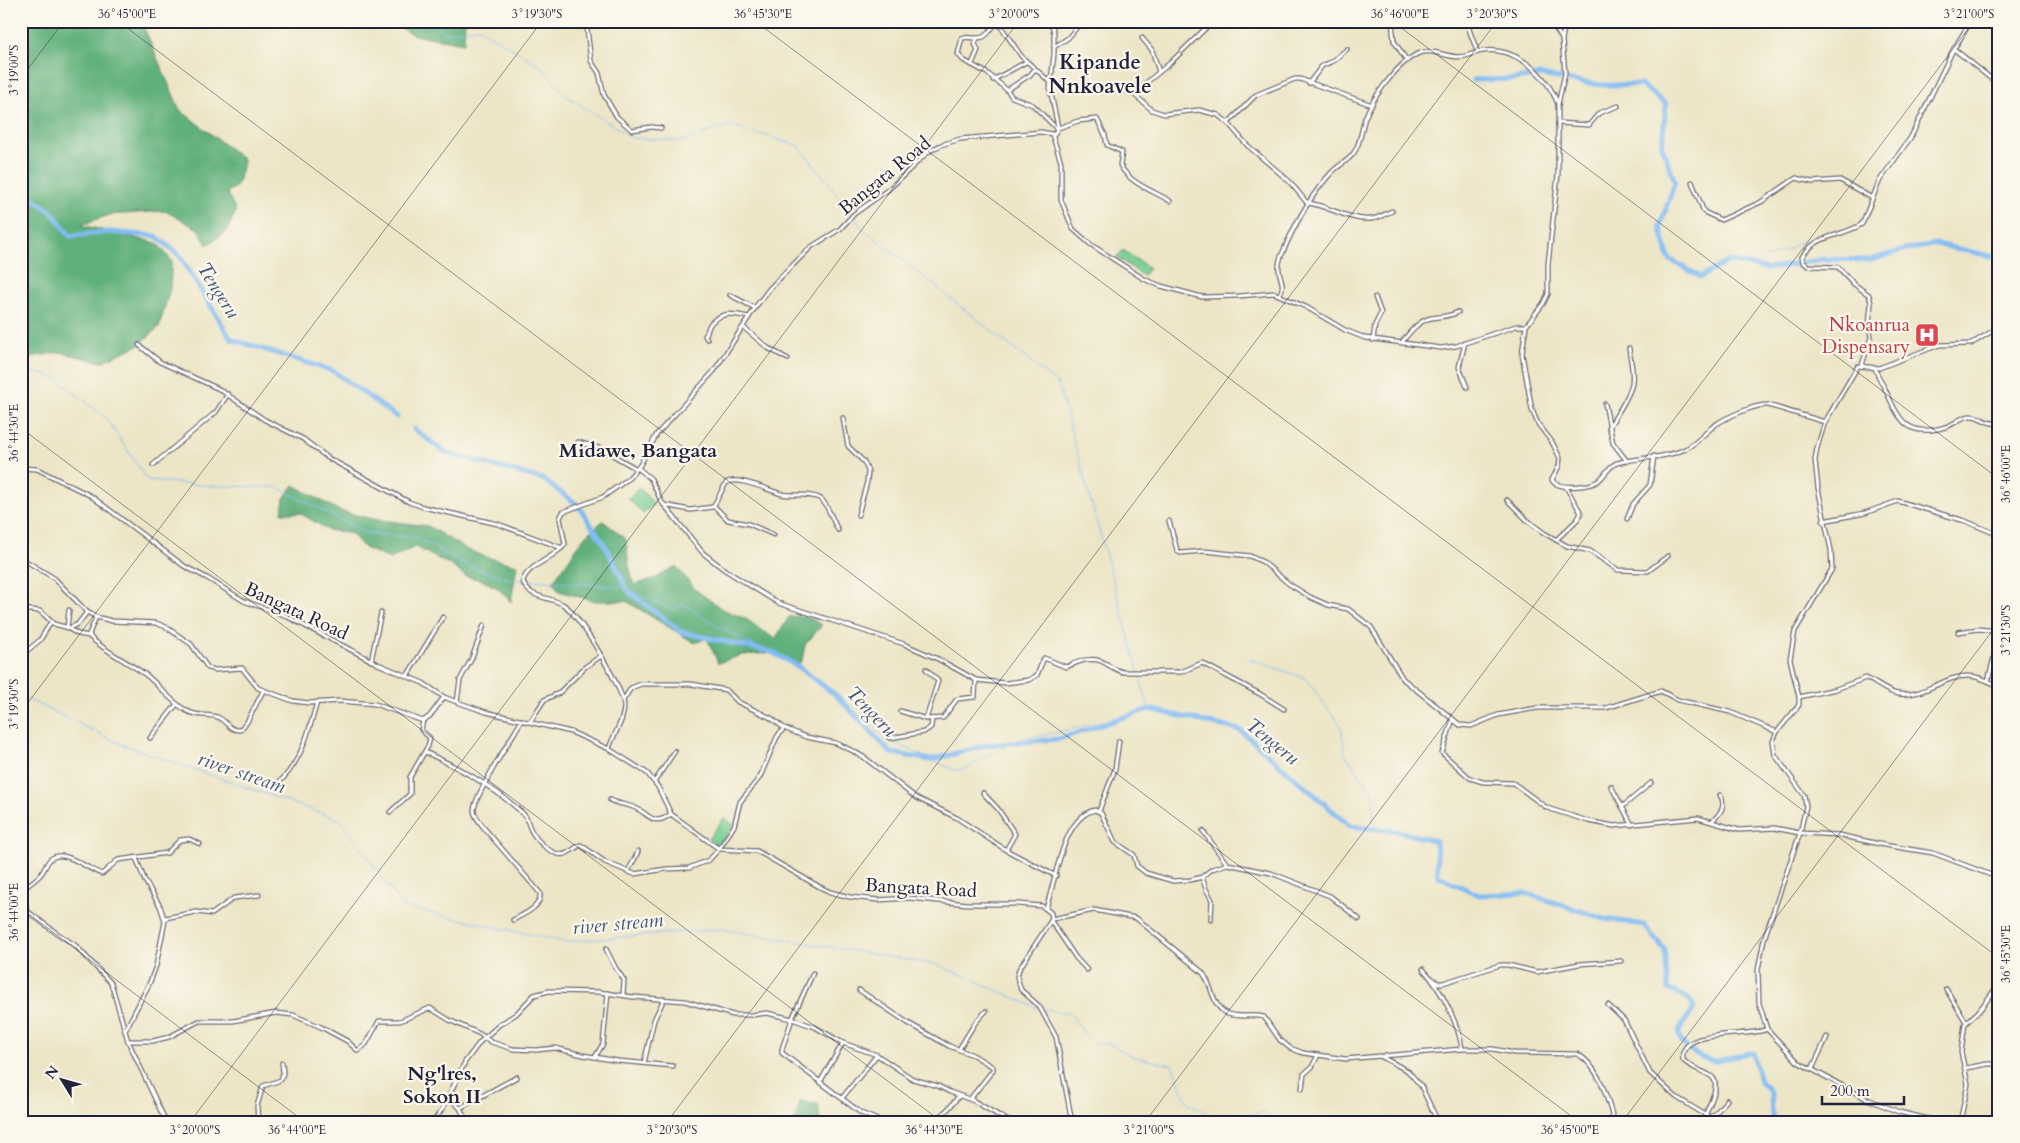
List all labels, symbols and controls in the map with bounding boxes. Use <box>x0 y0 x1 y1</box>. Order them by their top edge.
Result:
text: 36°45'00"E <box>98 6 156 22</box>
text: 3°19'30"S <box>512 6 562 22</box>
text: 36°45'30"E <box>734 6 792 22</box>
text: 3°20'00"S <box>989 6 1039 22</box>
text: 36°46'00"E <box>1371 6 1429 22</box>
text: 3°20'30"S <box>1467 6 1517 22</box>
text: 3°21'00"S <box>1944 6 1994 22</box>
text: 3°19'00"S <box>6 45 22 95</box>
district label: Kipande Nnkoavele <box>1048 48 1152 101</box>
street label: Bangata Road <box>833 130 936 221</box>
water label: Tengeru <box>191 257 246 324</box>
place label: Nkoanrua Dispensary <box>1822 312 1910 360</box>
hospital icon: Nkoanrua Dispensary <box>1914 322 1940 348</box>
text: 36°44'30"E <box>6 404 22 462</box>
district label: Midawe, Bangata <box>559 437 717 464</box>
text: 36°46'00"E <box>1998 445 2014 503</box>
street label: Bangata Road <box>240 575 353 646</box>
text: 3°21'30"S <box>1998 605 2014 655</box>
text: 3°19'30"S <box>6 679 22 729</box>
water label: Tengeru <box>840 680 903 743</box>
water label: Tengeru <box>1240 711 1305 771</box>
water label: river stream <box>194 745 289 800</box>
street label: Bangata Road <box>864 872 977 904</box>
text: 36°44'00"E <box>6 883 22 941</box>
water label: river stream <box>572 906 665 941</box>
text: 36°45'30"E <box>1998 925 2014 983</box>
north arrow <box>38 1056 88 1106</box>
district label: Ng'lres, Sokon II <box>403 1060 481 1110</box>
text: N <box>41 1062 63 1083</box>
scale bar <box>1822 1073 1905 1105</box>
text: 200 m <box>1830 1081 1870 1101</box>
text: 3°20'00"S <box>170 1122 220 1138</box>
text: 36°44'00"E <box>268 1122 326 1138</box>
text: 3°20'30"S <box>647 1122 697 1138</box>
text: 36°44'30"E <box>905 1122 963 1138</box>
text: 3°21'00"S <box>1124 1122 1174 1138</box>
text: 36°45'00"E <box>1541 1122 1599 1138</box>

